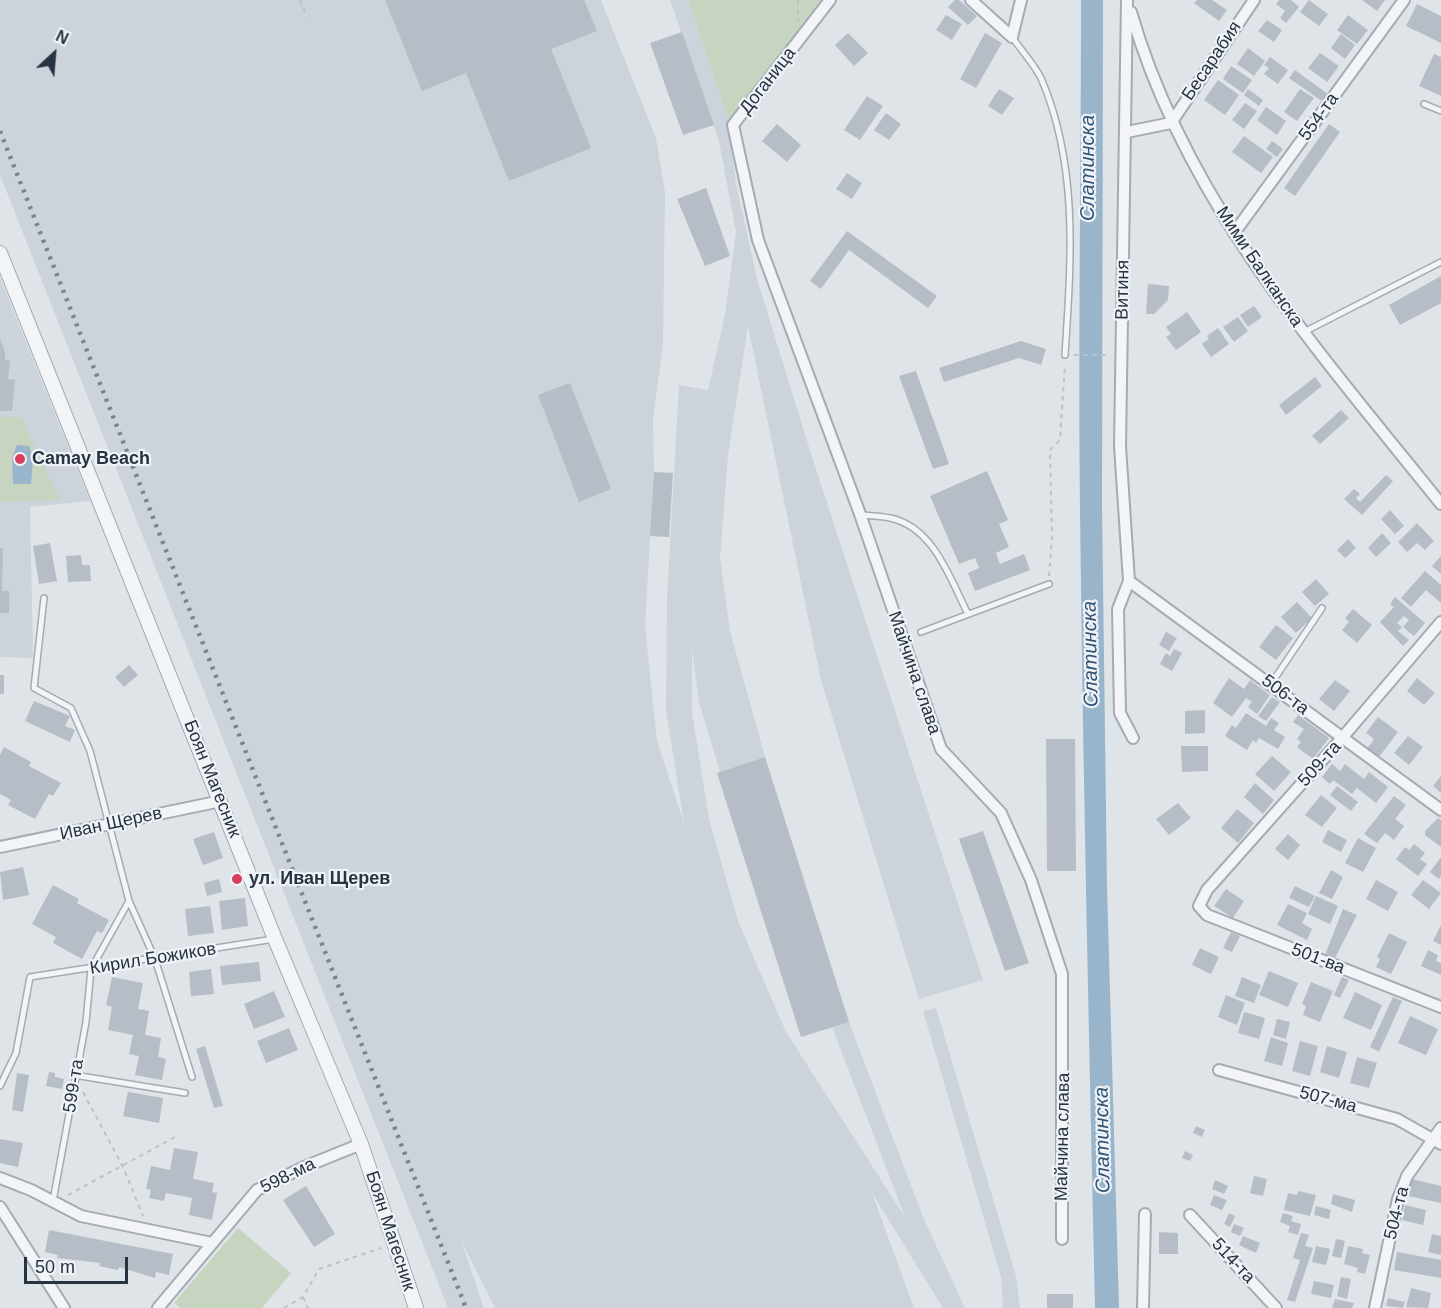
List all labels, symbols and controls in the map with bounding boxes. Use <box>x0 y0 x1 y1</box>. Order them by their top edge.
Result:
street label: Бесарабия <box>1178 17 1246 105</box>
north arrow <box>24 24 84 84</box>
text: N <box>53 27 71 48</box>
street label: Доганица <box>735 43 801 119</box>
street label: 554-та <box>1294 89 1344 145</box>
water label: Слатинска <box>1076 115 1100 221</box>
street label: Мими Балканска <box>1211 203 1307 331</box>
street label: Витиня <box>1112 260 1134 320</box>
place label: Camay Beach <box>32 448 150 470</box>
marker: Camay Beach <box>13 452 27 466</box>
water label: Слатинска <box>1078 601 1104 707</box>
street label: Майчина слава <box>883 609 945 737</box>
street label: 506-та <box>1257 670 1313 720</box>
street label: Боян Магесник <box>179 717 245 841</box>
street label: 509-та <box>1294 737 1346 791</box>
street label: Иван Щерев <box>58 803 164 845</box>
place label: ул. Иван Щерев <box>249 868 390 890</box>
marker: ул. Иван Щерев <box>230 872 244 886</box>
street label: Кирил Божиков <box>88 938 218 980</box>
street label: 501-ва <box>1288 939 1348 979</box>
street label: 599-та <box>59 1058 89 1114</box>
street label: Майчина слава <box>1051 1073 1075 1201</box>
street label: 507-ма <box>1297 1082 1359 1118</box>
water label: Слатинска <box>1090 1087 1116 1193</box>
street label: 598-ма <box>257 1153 319 1199</box>
street label: Боян Магесник <box>360 1168 420 1294</box>
street label: 504-та <box>1380 1184 1414 1242</box>
street label: 514-та <box>1207 1234 1259 1288</box>
scale bar <box>27 1245 130 1283</box>
text: 50 m <box>35 1257 75 1277</box>

